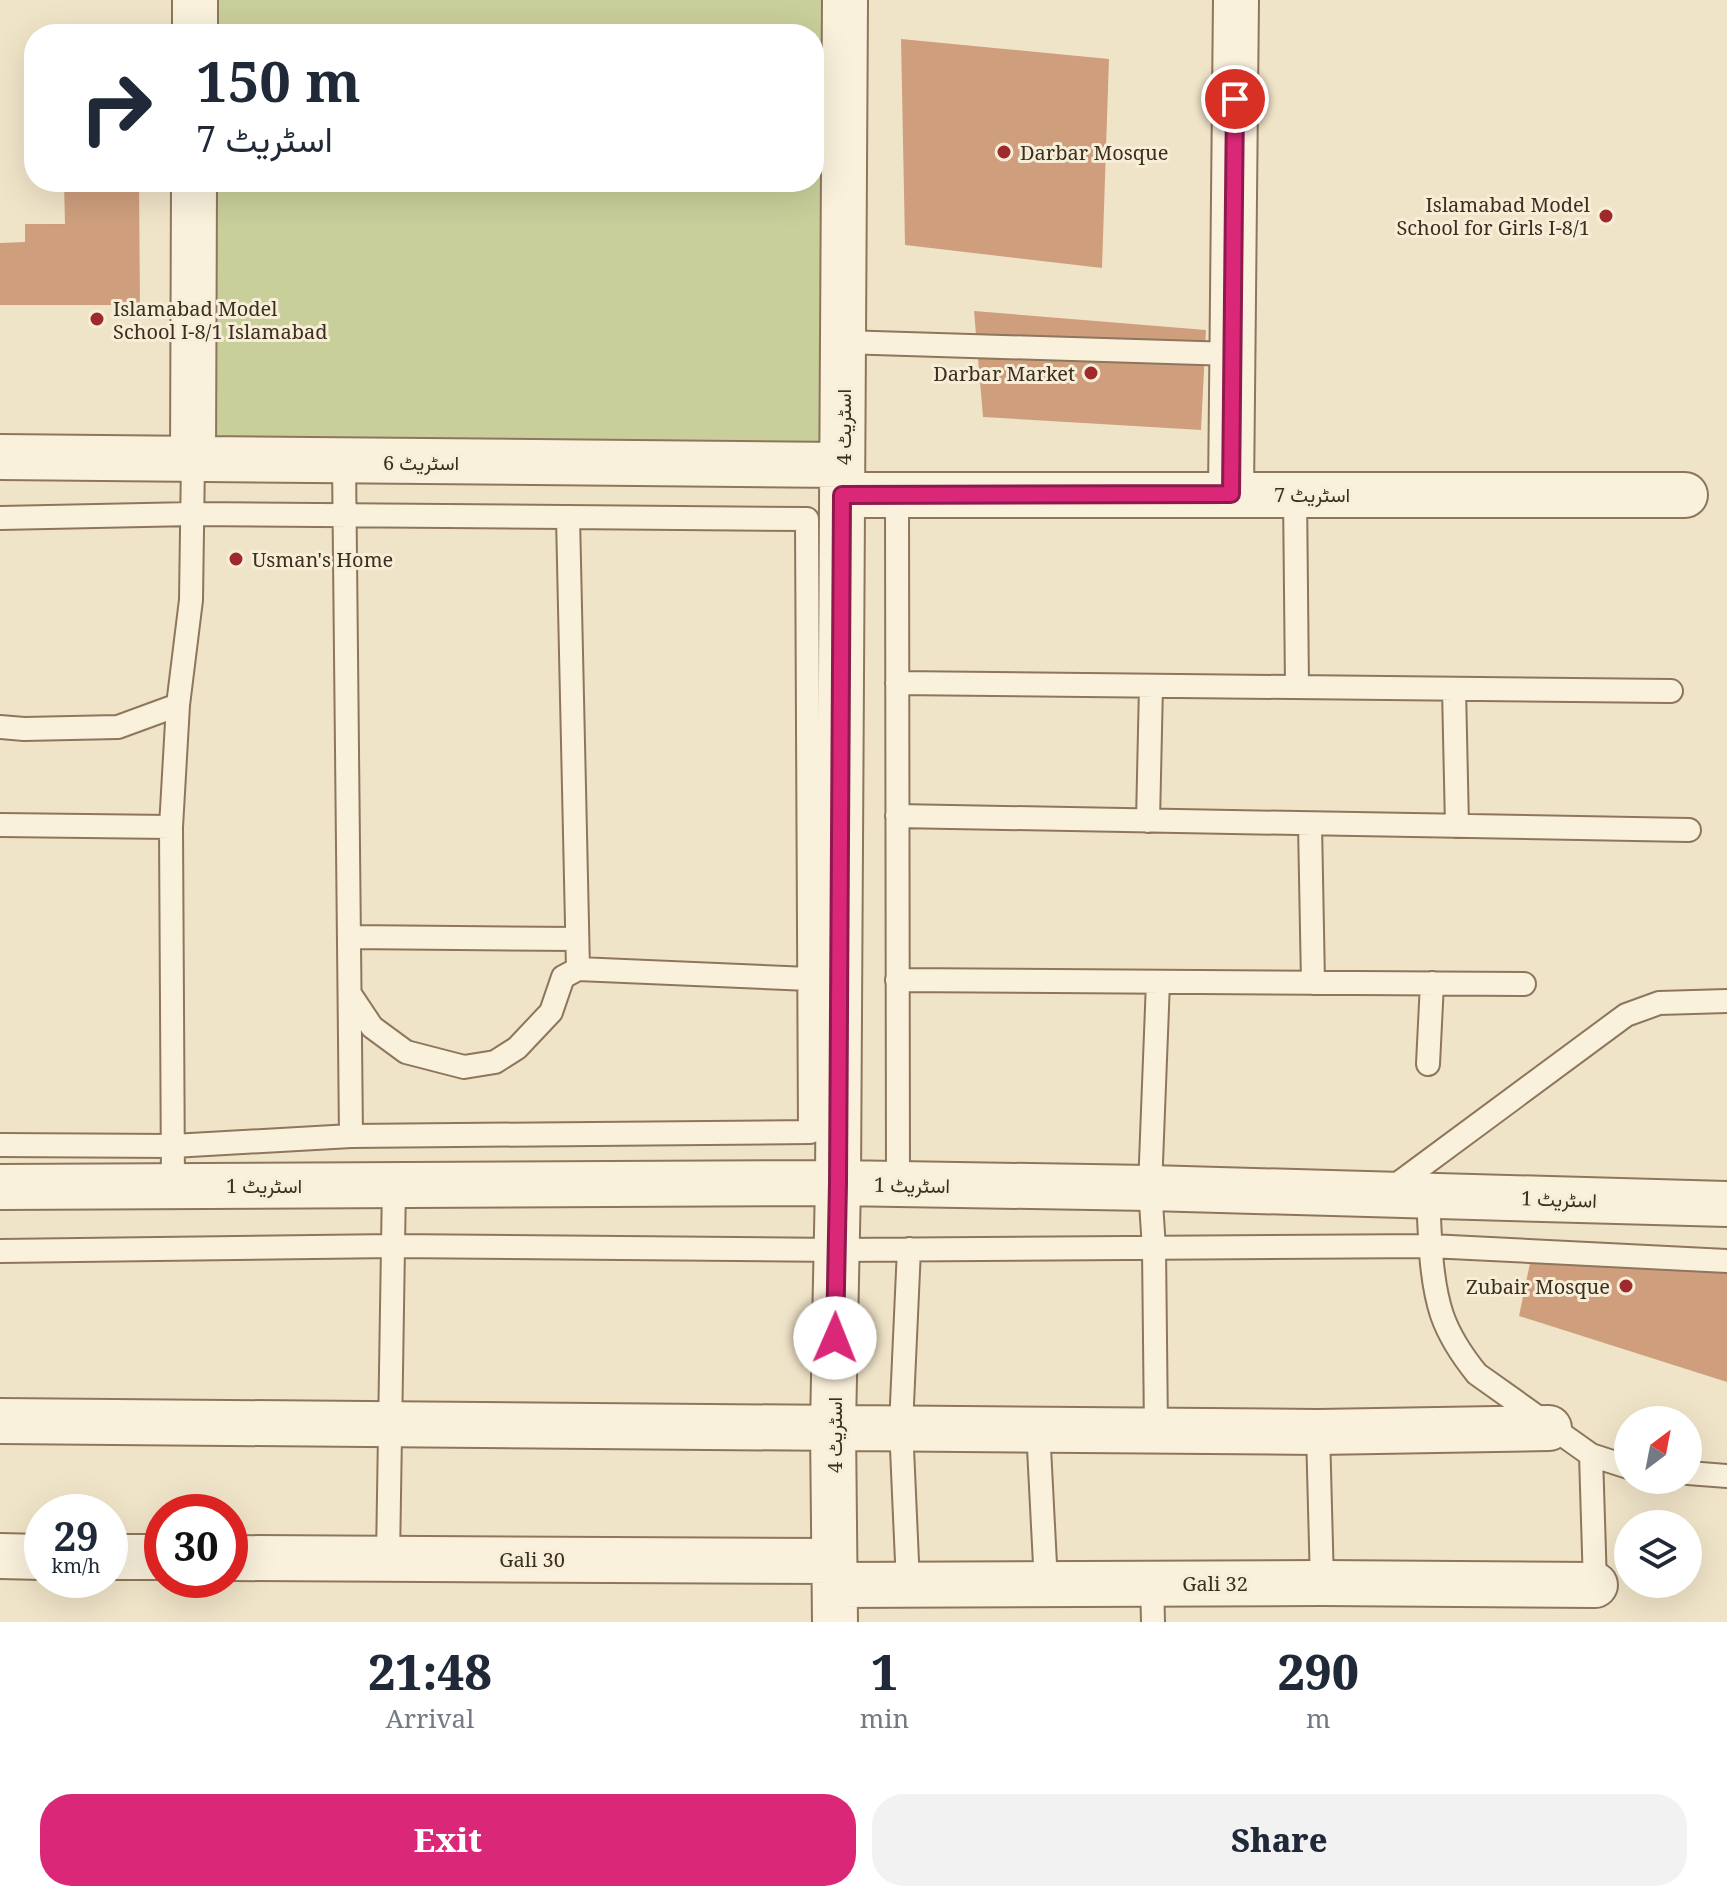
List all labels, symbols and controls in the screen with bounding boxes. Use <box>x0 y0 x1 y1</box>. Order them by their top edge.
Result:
text: 150 m <box>196 42 361 118</box>
icon: right <box>64 56 168 160</box>
pin <box>1201 65 1269 133</box>
icon: arrive <box>1213 77 1257 121</box>
text: اسٹریٹ 7 <box>196 114 333 163</box>
place label: Darbar Mosque <box>1020 139 1168 166</box>
marker: Darbar Mosque <box>995 143 1013 161</box>
place label: Islamabad Model School for Girls I-8/1 <box>1396 191 1590 241</box>
marker: Islamabad Model School for Girls I-8/1 <box>1597 207 1615 225</box>
place label: Islamabad Model School I-8/1 Islamabad <box>113 295 328 345</box>
marker: Islamabad Model School I-8/1 Islamabad <box>88 310 106 328</box>
place label: Darbar Market <box>933 360 1075 387</box>
marker: Darbar Market <box>1082 364 1100 382</box>
street label: اسٹریٹ 4 <box>830 389 857 465</box>
street label: اسٹریٹ 6 <box>383 449 459 476</box>
street label: اسٹریٹ 7 <box>1274 481 1350 508</box>
place label: Usman's Home <box>252 546 393 573</box>
marker: Usman's Home <box>227 550 245 568</box>
street label: اسٹریٹ 1 <box>874 1171 950 1199</box>
street label: اسٹریٹ 1 <box>226 1172 302 1199</box>
street label: اسٹریٹ 1 <box>1521 1184 1597 1214</box>
place label: Zubair Mosque <box>1466 1273 1610 1300</box>
marker: Zubair Mosque <box>1617 1277 1635 1295</box>
position arrow <box>793 1296 877 1380</box>
street label: اسٹریٹ 4 <box>821 1397 848 1473</box>
north arrow <box>1614 1406 1702 1494</box>
map controls <box>1614 1406 1702 1598</box>
speed limit sign: 30 <box>144 1494 248 1598</box>
text: 29 <box>53 1508 99 1563</box>
button: layers <box>1614 1510 1702 1598</box>
street label: Gali 30 <box>499 1546 565 1573</box>
text: km/h <box>51 1552 101 1579</box>
street label: Gali 32 <box>1182 1570 1248 1597</box>
text: 21:48 <box>368 1639 492 1704</box>
text: 1 <box>871 1639 898 1704</box>
text: 290 <box>1277 1639 1359 1704</box>
text: Arrival <box>385 1700 474 1736</box>
text: min <box>860 1700 909 1736</box>
text: m <box>1306 1700 1330 1736</box>
button: Exit <box>40 1794 856 1886</box>
button: Share <box>872 1794 1687 1886</box>

